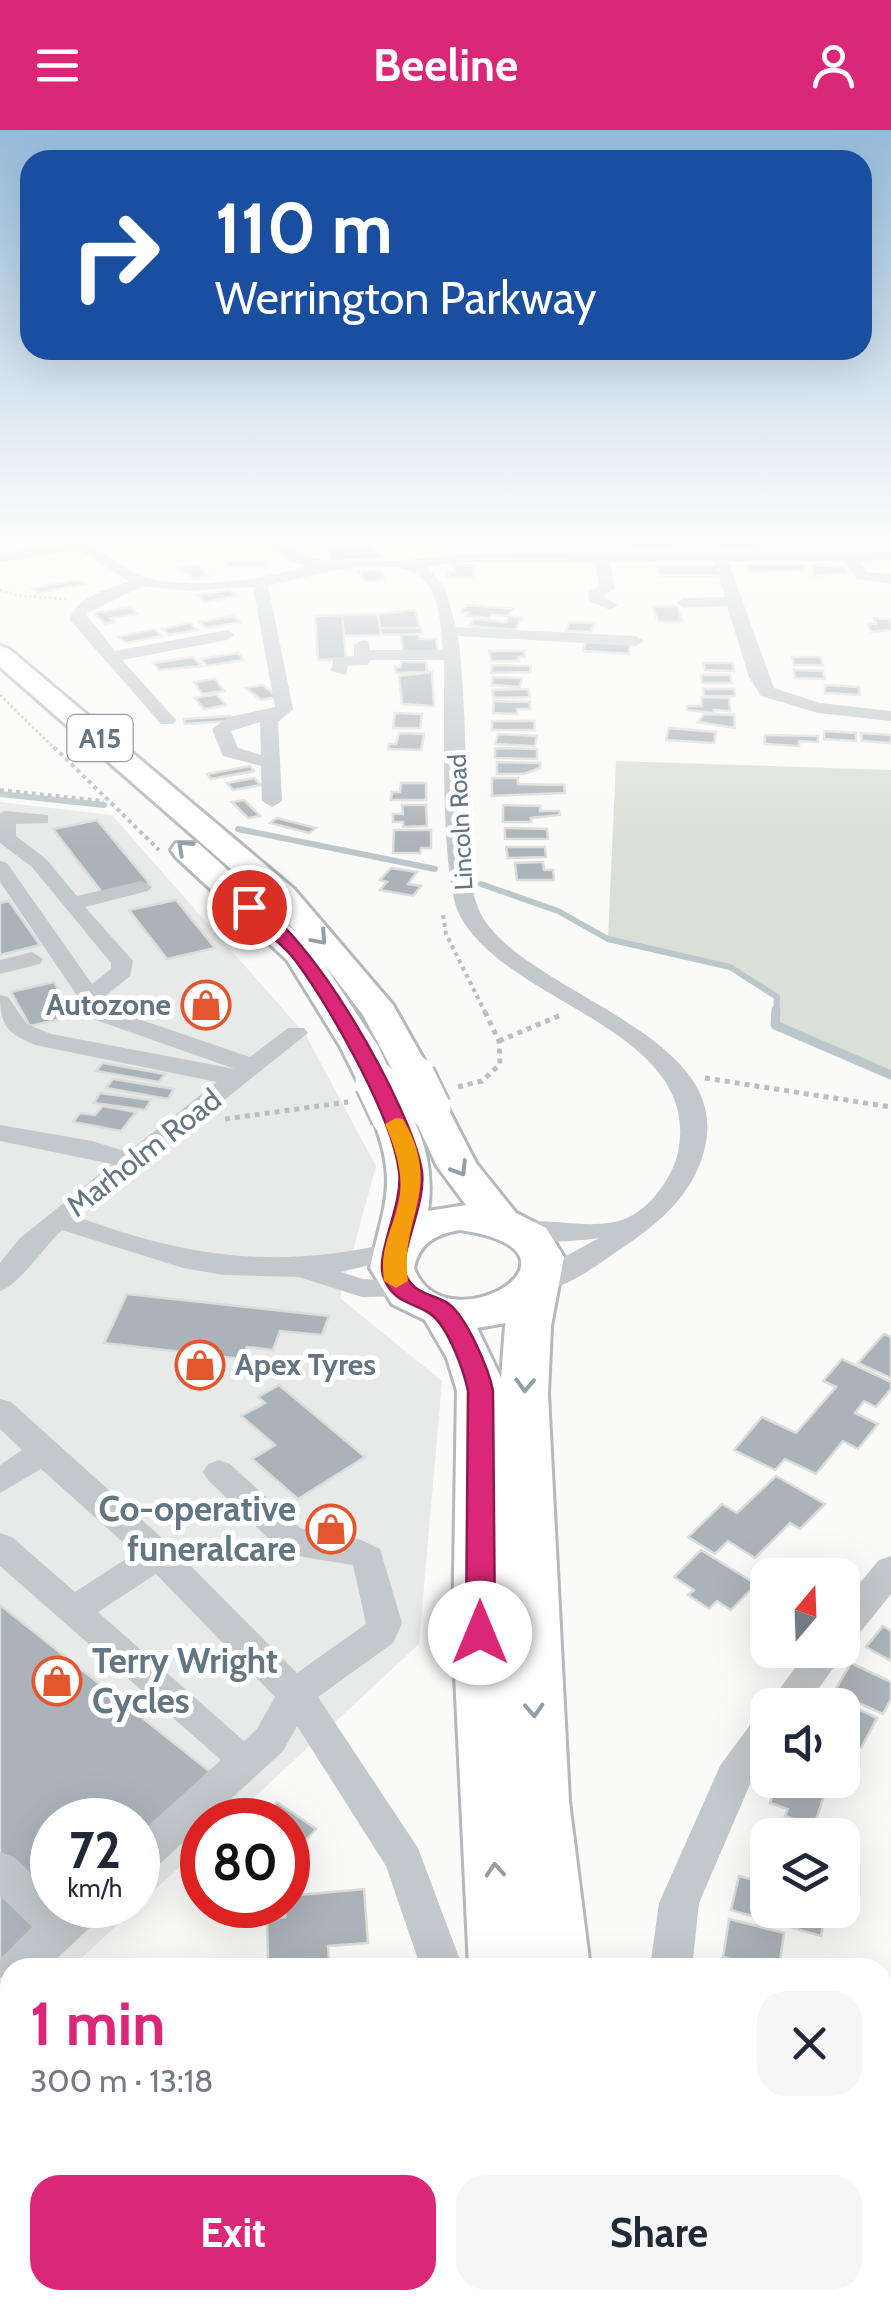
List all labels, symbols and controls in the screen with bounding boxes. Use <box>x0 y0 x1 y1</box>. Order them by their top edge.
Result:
icon: menu <box>30 38 85 93</box>
text: Beeline <box>373 38 518 92</box>
icon: person <box>806 38 861 93</box>
text: 110 m <box>215 185 393 271</box>
icon: right <box>50 190 180 320</box>
text: Werrington Parkway <box>215 271 596 325</box>
road number: A15 <box>68 715 132 761</box>
street label: Lincoln Road <box>441 753 479 891</box>
one-way arrow <box>177 841 195 859</box>
pin <box>207 865 292 950</box>
icon: arrive <box>222 880 277 935</box>
one-way arrow <box>309 926 327 945</box>
shop icon: Autozone <box>180 979 232 1031</box>
place label: Autozone <box>46 986 171 1023</box>
street label: Marholm Road <box>59 1081 228 1224</box>
one-way arrow <box>448 1158 467 1176</box>
shop icon: Apex Tyres <box>174 1339 226 1391</box>
place label: Apex Tyres <box>235 1346 376 1383</box>
one-way arrow <box>514 1377 535 1393</box>
place label: Co-operative funeralcare <box>98 1487 296 1570</box>
shop icon: Co-operative funeralcare <box>305 1503 357 1555</box>
north arrow <box>750 1558 860 1668</box>
map controls <box>750 1558 860 1928</box>
position arrow <box>428 1581 532 1685</box>
place label: Terry Wright Cycles <box>92 1639 278 1722</box>
shop icon: Terry Wright Cycles <box>31 1655 83 1707</box>
button: sound <box>750 1688 860 1798</box>
one-way arrow <box>524 1702 545 1718</box>
speed limit sign: 80 <box>180 1798 310 1928</box>
button: layers <box>750 1818 860 1928</box>
text: 72 <box>69 1820 121 1881</box>
one-way arrow <box>485 1862 506 1878</box>
text: km/h <box>68 1873 122 1903</box>
text: 1 min <box>30 1987 165 2060</box>
button: close <box>757 1991 862 2096</box>
text: 300 m · 13:18 <box>30 2061 214 2100</box>
button: Exit <box>30 2175 436 2290</box>
button: Share <box>456 2175 862 2290</box>

